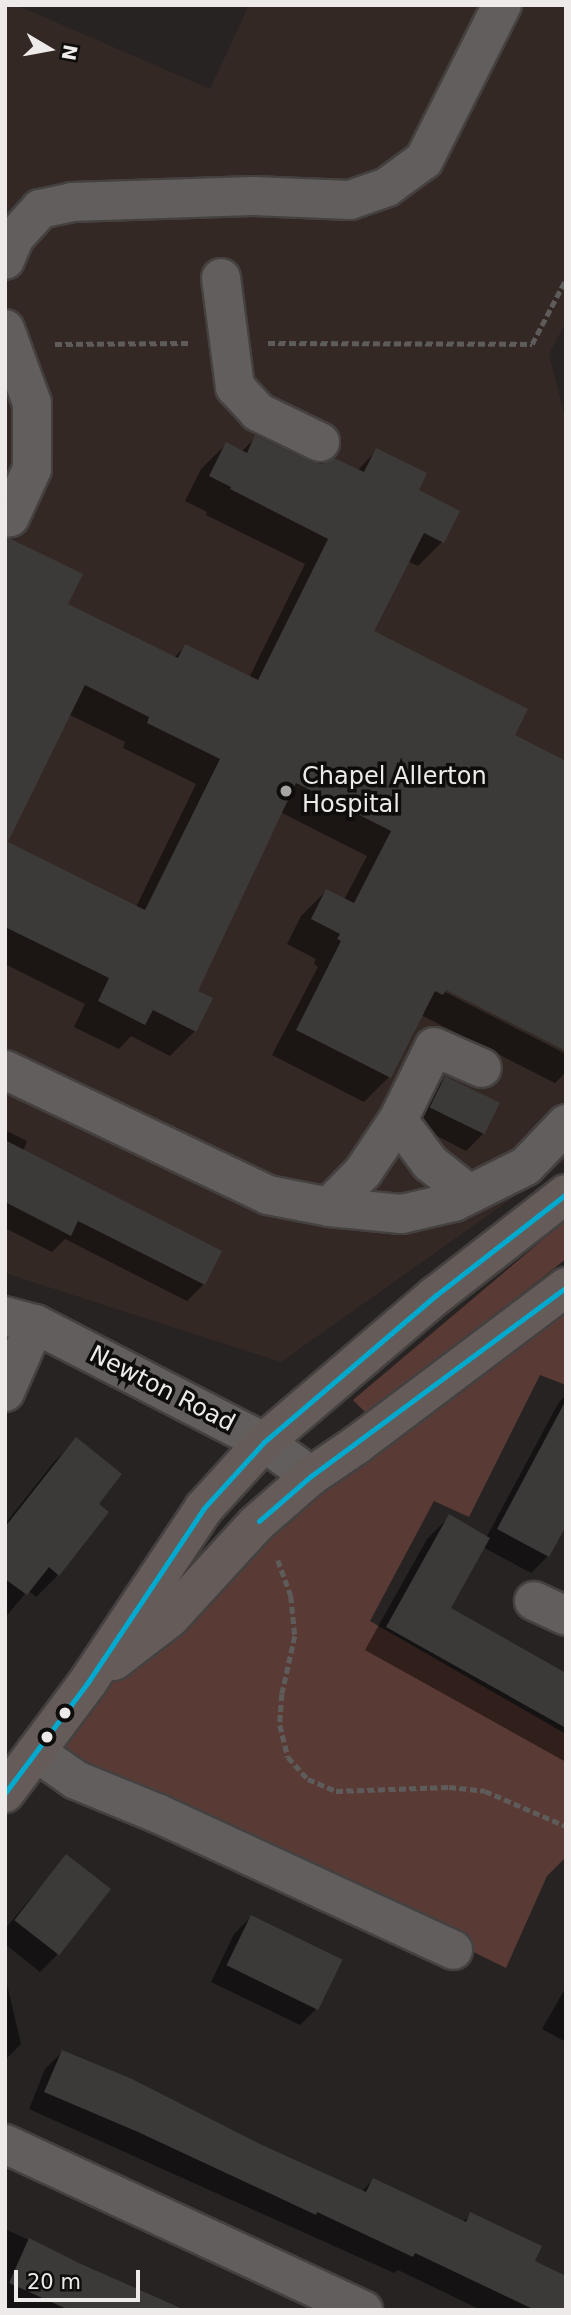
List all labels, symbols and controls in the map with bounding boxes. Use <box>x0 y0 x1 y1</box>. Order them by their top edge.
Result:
north arrow <box>14 14 84 84</box>
text: N <box>57 43 82 62</box>
place label: Chapel Allerton Hospital <box>302 763 487 819</box>
marker: Chapel Allerton Hospital <box>276 781 296 801</box>
street label: Newton Road <box>84 1340 240 1438</box>
unlabelled marker <box>58 1706 72 1720</box>
unlabelled marker <box>40 1730 54 1744</box>
scale bar <box>18 2256 144 2300</box>
text: 20 m <box>27 2270 81 2294</box>

